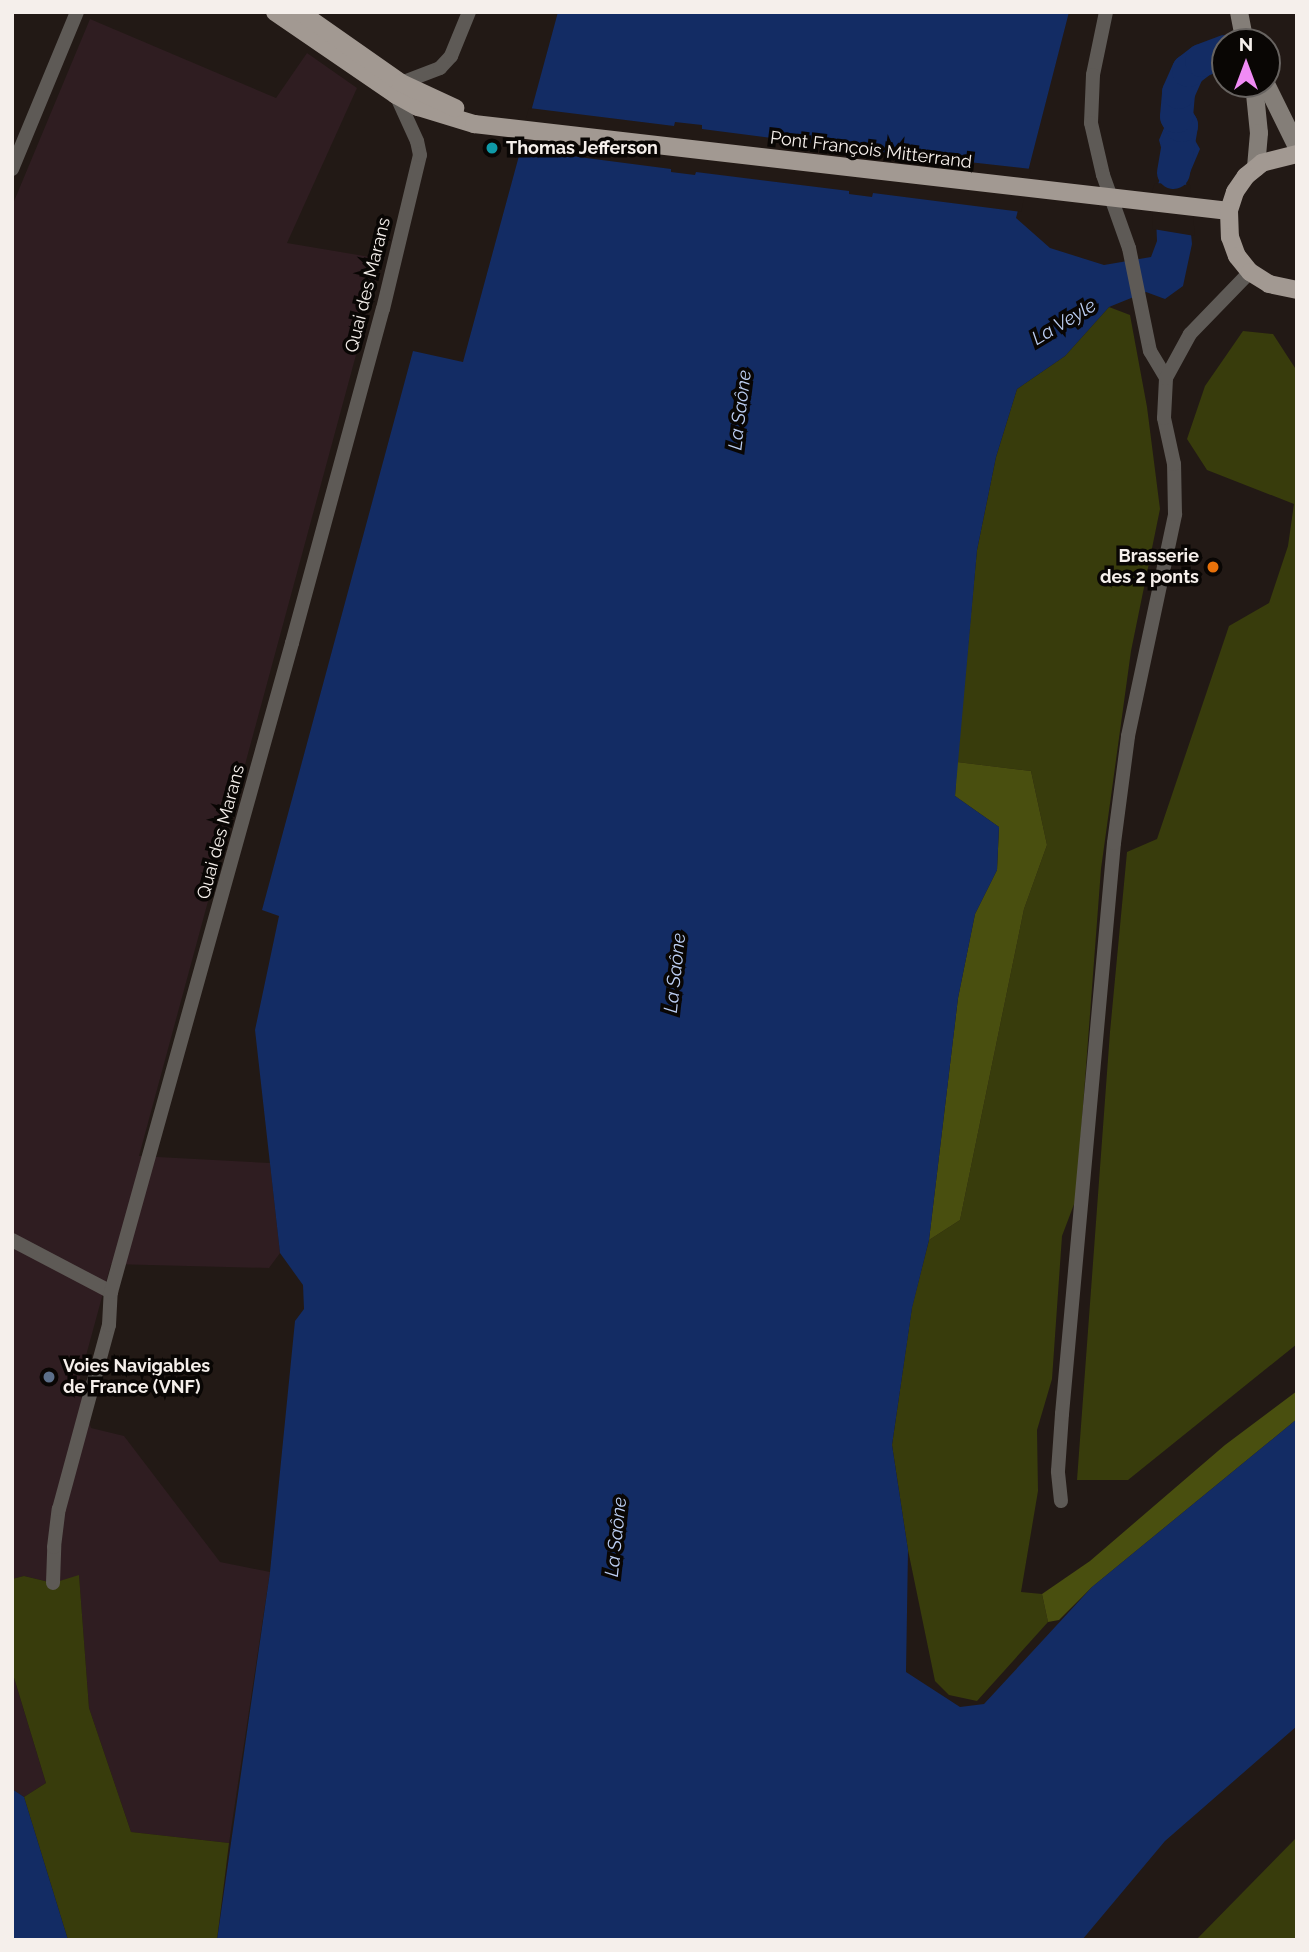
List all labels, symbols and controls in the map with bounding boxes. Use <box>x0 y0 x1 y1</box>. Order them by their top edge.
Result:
north arrow <box>1211 28 1281 98</box>
text: N <box>1239 33 1253 55</box>
street label: Pont François Mitterrand <box>769 127 973 173</box>
place label: Thomas Jefferson <box>506 137 658 159</box>
marker: Thomas Jefferson <box>484 140 500 156</box>
street label: Quai des Marans <box>341 215 395 355</box>
water label: La Veyle <box>1027 294 1101 350</box>
water label: La Saône <box>724 369 756 451</box>
place label: Brasserie des 2 ponts <box>1100 546 1199 588</box>
marker: Brasserie des 2 ponts <box>1205 559 1221 575</box>
street label: Quai des Marans <box>193 762 249 902</box>
water label: La Saône <box>659 932 691 1014</box>
place label: Voies Navigables de France (VNF) <box>63 1356 210 1398</box>
marker: Voies Navigables de France (VNF) <box>41 1369 57 1385</box>
water label: La Saône <box>600 1496 632 1578</box>

